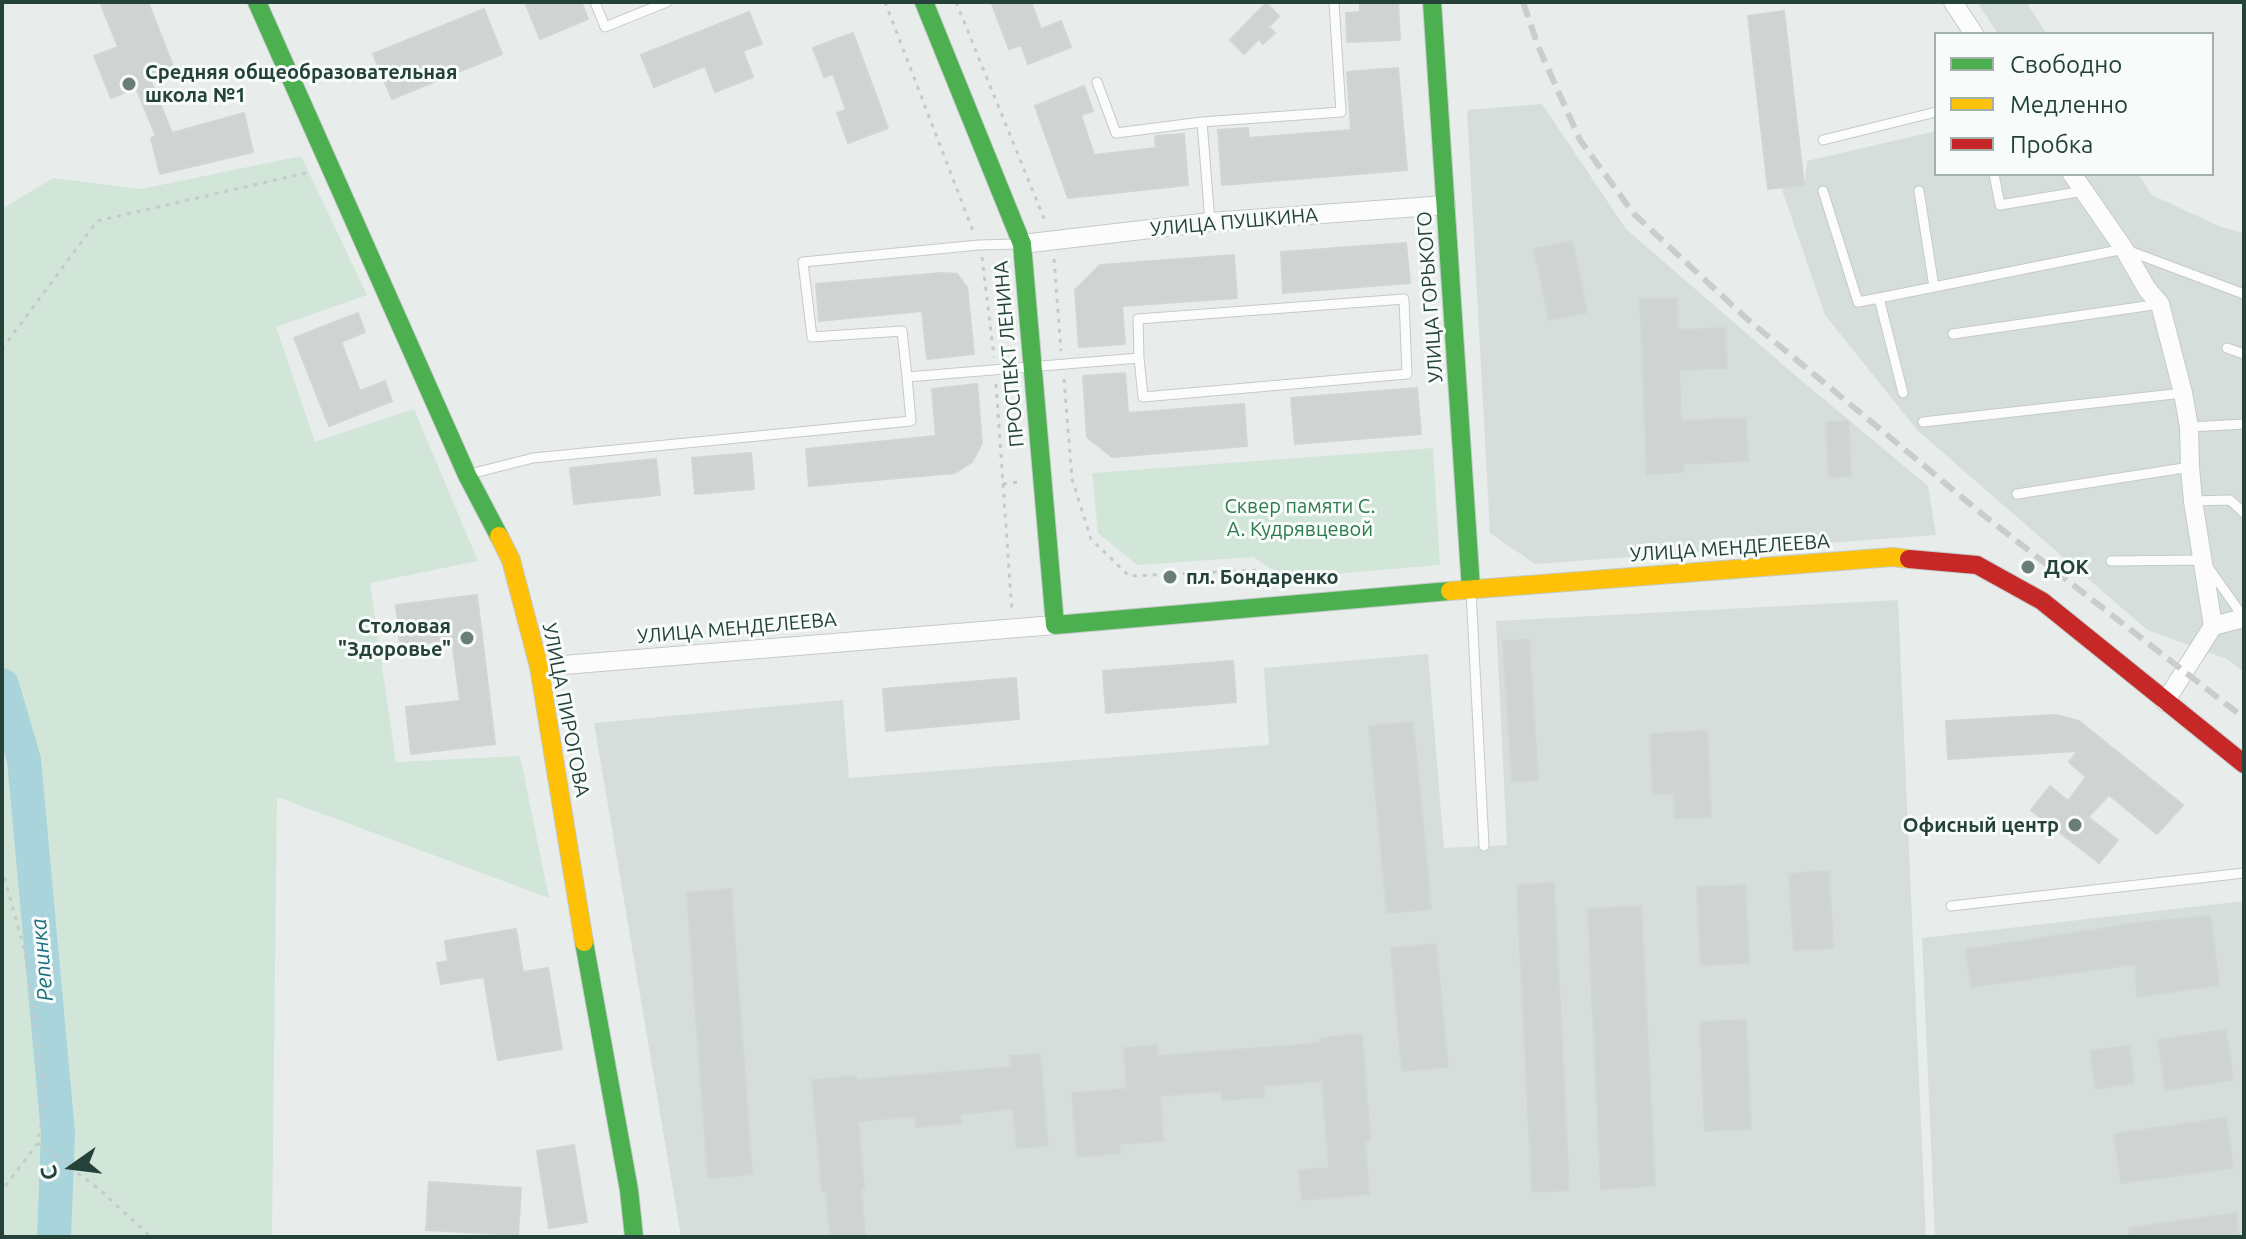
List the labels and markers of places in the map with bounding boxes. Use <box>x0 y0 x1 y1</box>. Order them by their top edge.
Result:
place label: Средняя общеобразовательная школа №1 <box>145 60 457 107</box>
marker: Средняя общеобразовательная школа №1 <box>120 75 138 93</box>
place label: ДОК <box>2044 555 2089 579</box>
marker: ДОК <box>2019 558 2037 576</box>
place label: пл. Бондаренко <box>1186 565 1338 589</box>
marker: пл. Бондаренко <box>1161 568 1179 586</box>
place label: Столовая "Здоровье" <box>338 614 451 661</box>
marker: Столовая "Здоровье" <box>458 629 476 647</box>
place label: Офисный центр <box>1903 813 2059 837</box>
marker: Офисный центр <box>2066 816 2084 834</box>

